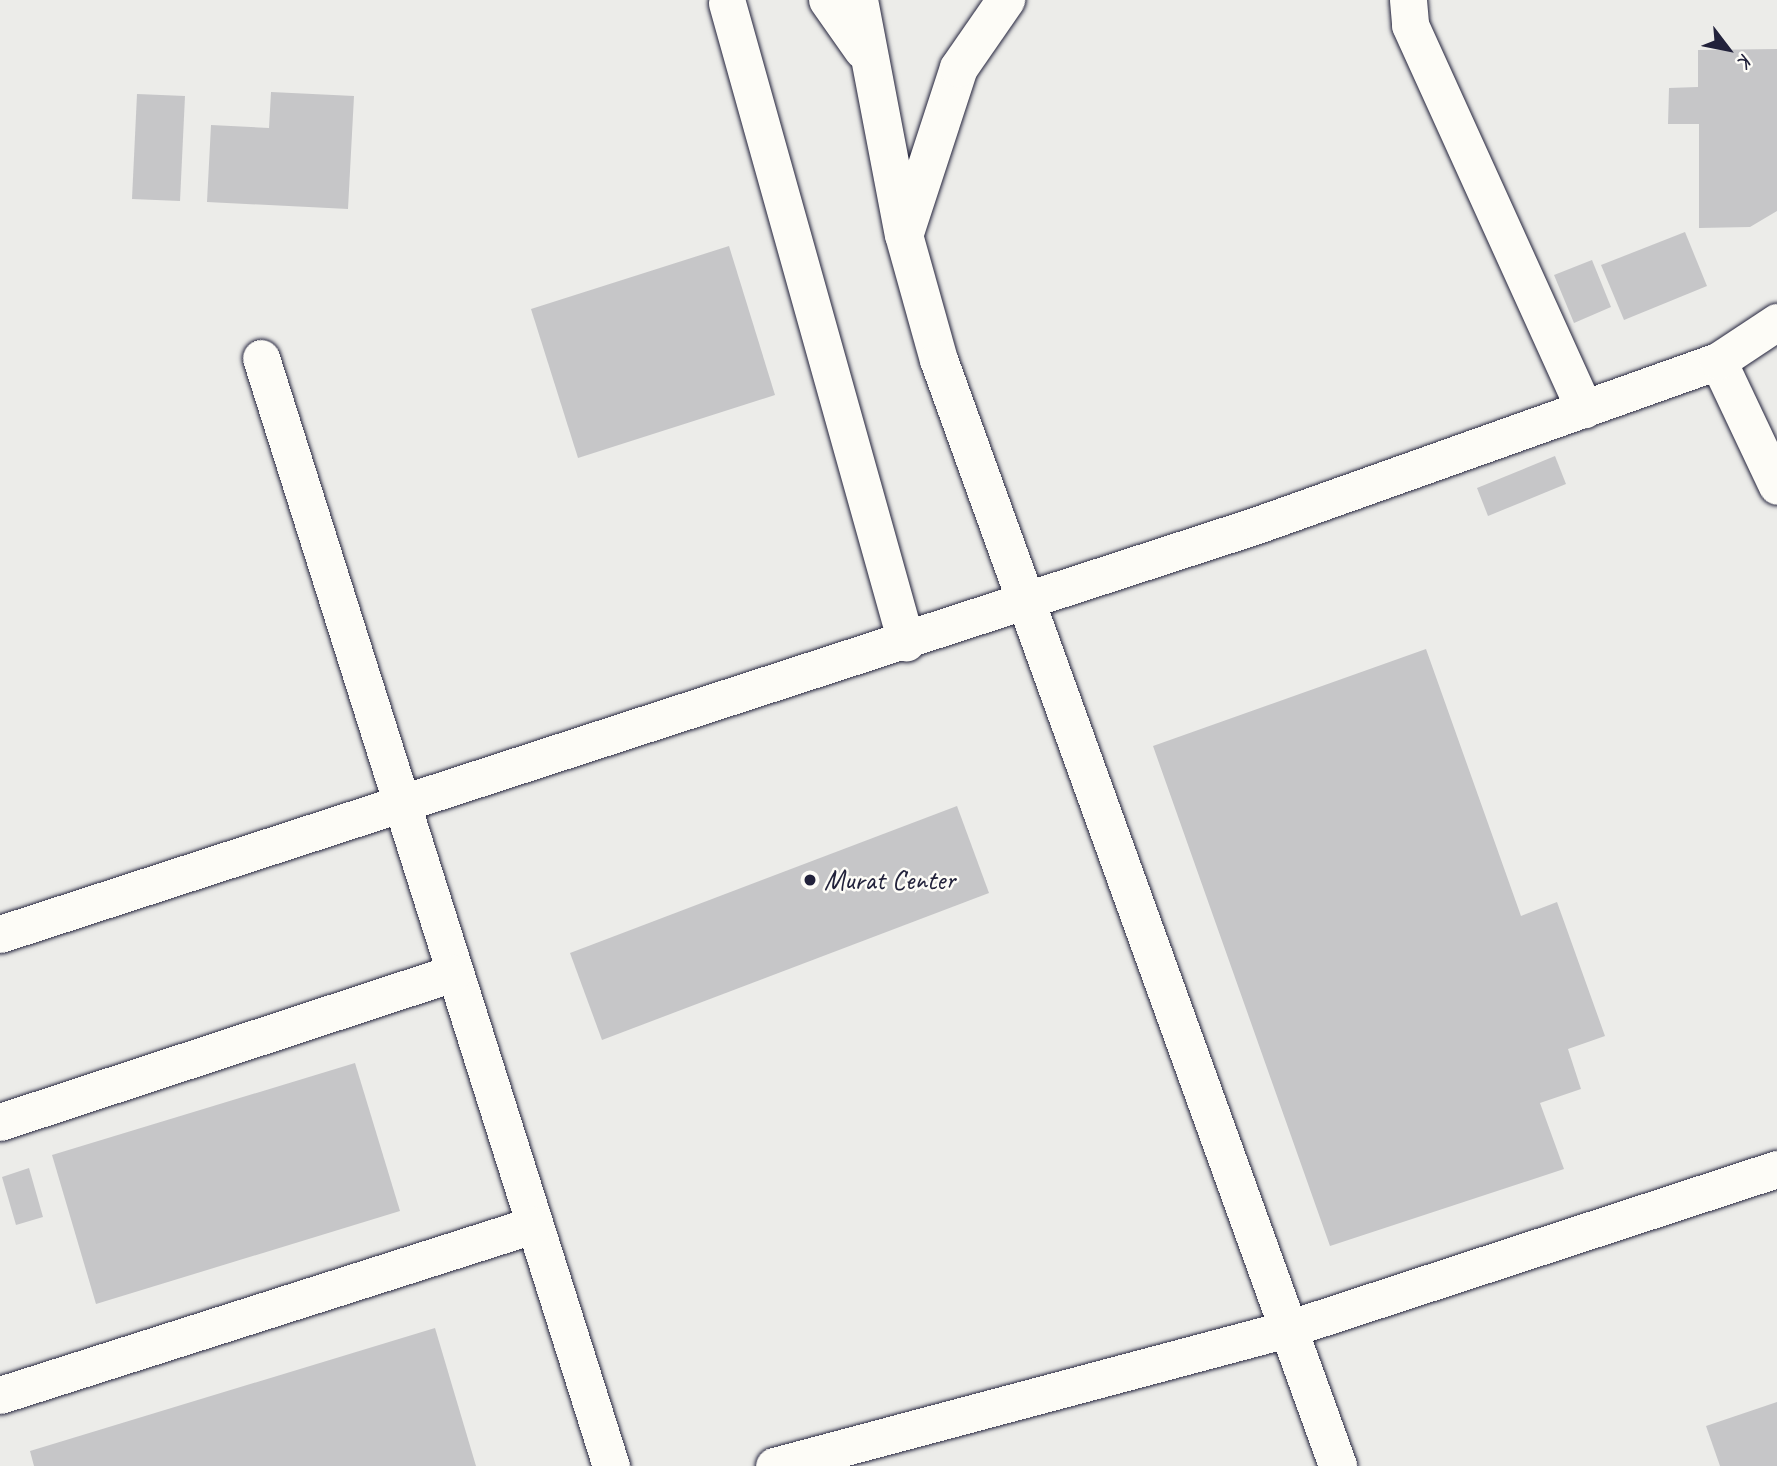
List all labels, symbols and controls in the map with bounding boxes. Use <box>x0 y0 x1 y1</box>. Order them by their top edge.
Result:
north arrow <box>1693 14 1763 84</box>
text: K <box>1733 50 1759 71</box>
place label: Murat Center <box>824 863 955 897</box>
marker: Murat Center <box>802 872 818 888</box>

